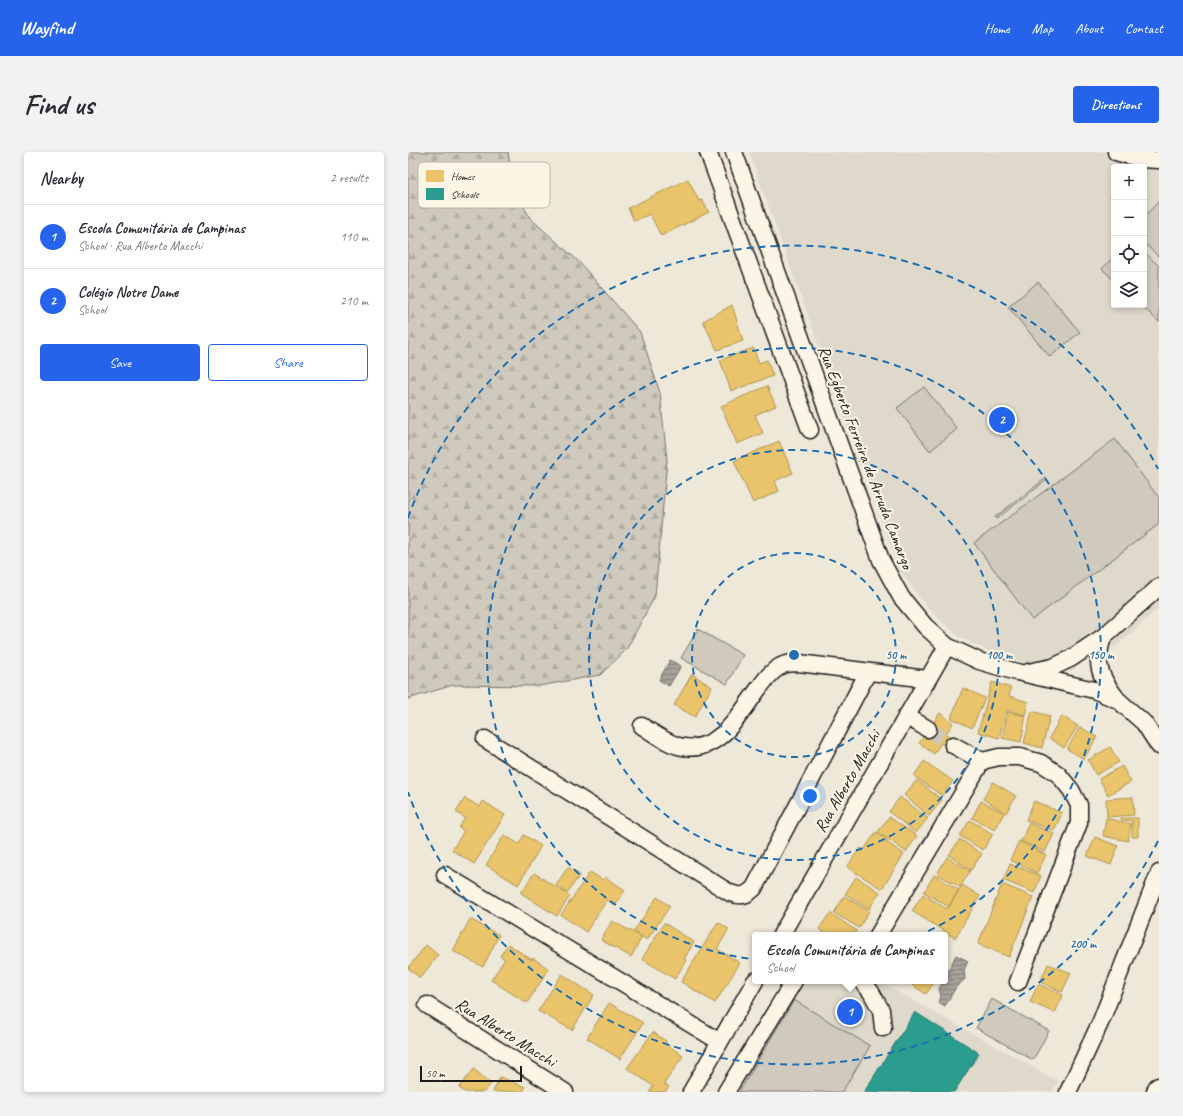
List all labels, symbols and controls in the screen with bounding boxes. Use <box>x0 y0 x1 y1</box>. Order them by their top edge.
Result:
text: Wayfind <box>20 16 73 40</box>
text: Home <box>984 20 1010 37</box>
text: Map <box>1032 20 1053 37</box>
text: About <box>1075 20 1103 37</box>
text: Contact <box>1125 20 1163 37</box>
button: Directions <box>1073 86 1159 123</box>
text: Find us <box>24 87 94 122</box>
legend <box>418 162 550 208</box>
map controls <box>1111 164 1147 308</box>
button: + <box>1111 164 1147 200</box>
text: Nearby <box>40 168 83 189</box>
text: Homes <box>451 169 476 183</box>
text: 2 results <box>330 170 368 186</box>
text: Schools <box>451 187 480 201</box>
button: − <box>1111 200 1147 236</box>
text: Escola Comunitária de Campinas <box>78 219 245 238</box>
text: 1 <box>50 229 56 245</box>
text: 110 m <box>340 229 368 245</box>
button: locate <box>1111 236 1147 272</box>
text: School · Rua Alberto Macchi <box>78 238 202 254</box>
button: layers <box>1111 272 1147 308</box>
text: Colégio Notre Dame <box>78 283 178 302</box>
text: 2 <box>50 293 56 309</box>
text: 210 m <box>340 293 368 309</box>
text: School <box>78 302 106 318</box>
street label: Rua Egberto Ferreira de Arruda Camargo <box>813 342 919 574</box>
button: Save <box>40 344 200 381</box>
button: Share <box>208 344 368 381</box>
pin: 2 <box>989 405 1015 435</box>
text: 50 m <box>886 647 907 663</box>
text: 100 m <box>986 647 1013 663</box>
text: 150 m <box>1088 647 1115 663</box>
centre of rings <box>787 648 801 662</box>
street label: Rua Alberto Macchi <box>810 724 887 836</box>
your location <box>800 786 820 806</box>
popup <box>752 932 948 984</box>
text: 200 m <box>1070 936 1097 952</box>
text: Escola Comunitária de Campinas <box>767 941 933 960</box>
text: School <box>767 960 795 976</box>
street label: Rua Alberto Macchi <box>452 993 562 1073</box>
pin: 1 <box>837 997 863 1027</box>
scale bar <box>420 1064 522 1083</box>
text: 50 m <box>426 1066 445 1080</box>

